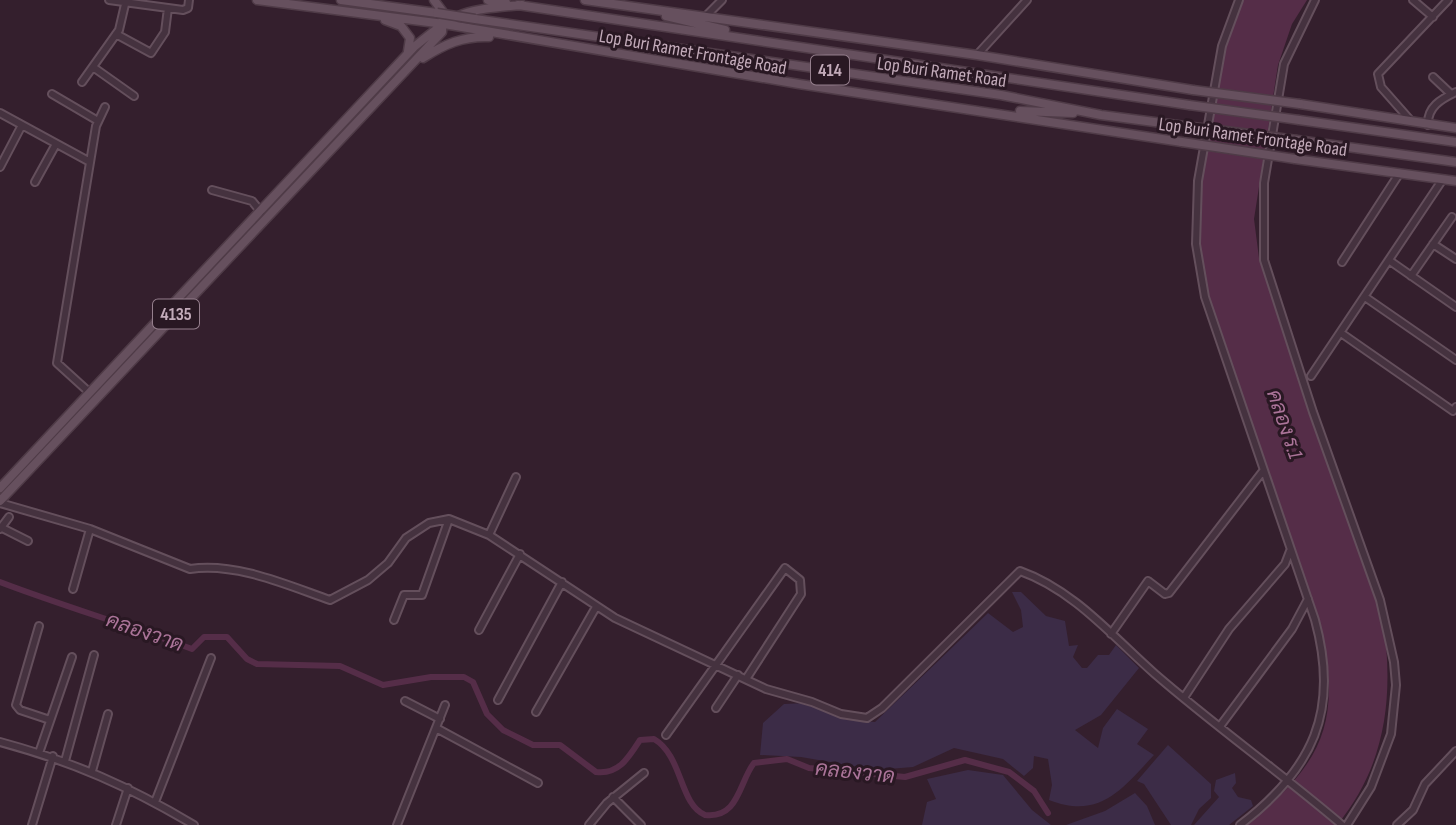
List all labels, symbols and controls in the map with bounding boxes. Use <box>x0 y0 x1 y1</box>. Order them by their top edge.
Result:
street label: Lop Buri Ramet Frontage Road <box>597 25 788 80</box>
street label: Lop Buri Ramet Road <box>876 52 1008 93</box>
road number: 414 <box>811 56 849 84</box>
street label: Lop Buri Ramet Frontage Road <box>1157 113 1348 162</box>
road number: 4135 <box>153 300 199 328</box>
water label: คลอง ร.1 <box>1261 386 1308 462</box>
water label: คลองวาด <box>103 608 187 657</box>
water label: คลองวาด <box>814 756 896 789</box>

